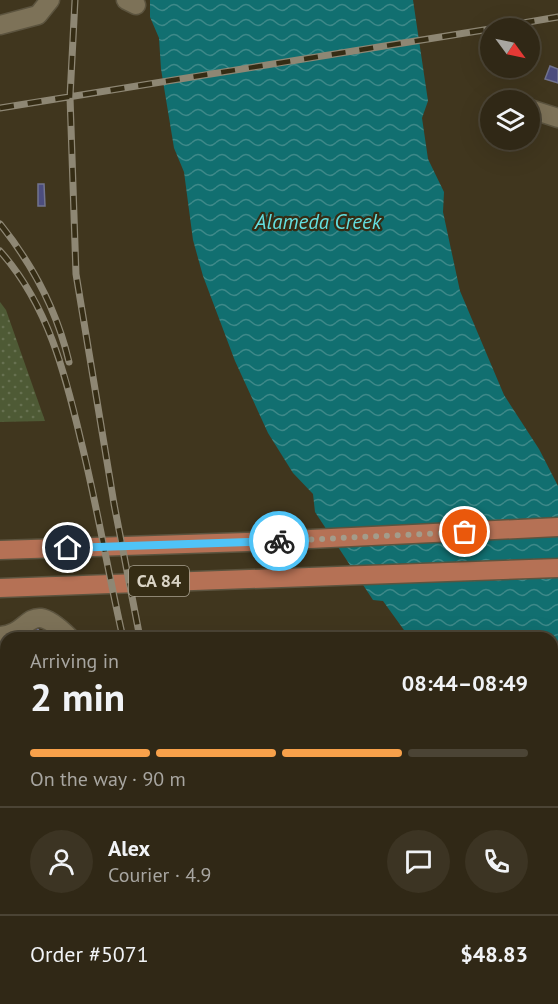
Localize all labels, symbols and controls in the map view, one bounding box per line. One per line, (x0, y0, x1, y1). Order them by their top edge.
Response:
north arrow (480, 18, 540, 78)
map controls (480, 18, 540, 150)
button: layers (480, 90, 540, 150)
water label: Alameda Creek (254, 208, 383, 235)
pin (439, 506, 490, 557)
courier (249, 511, 309, 571)
icon: bag (448, 515, 481, 548)
pin (42, 522, 93, 573)
icon: bike (263, 525, 296, 558)
icon: home (51, 531, 84, 564)
road number: CA 84 (129, 566, 189, 596)
text: Arriving in (30, 648, 119, 674)
text: 08:44–08:49 (402, 669, 528, 697)
text: 2 min (30, 671, 125, 722)
text: On the way · 90 m (30, 766, 186, 792)
button: person (30, 830, 93, 893)
button: chat (387, 830, 450, 893)
button: phone (465, 830, 528, 893)
text: Alex (108, 834, 150, 862)
text: Courier · 4.9 (108, 862, 211, 888)
text: Order #5071 (30, 940, 149, 968)
text: $48.83 (460, 940, 528, 968)

